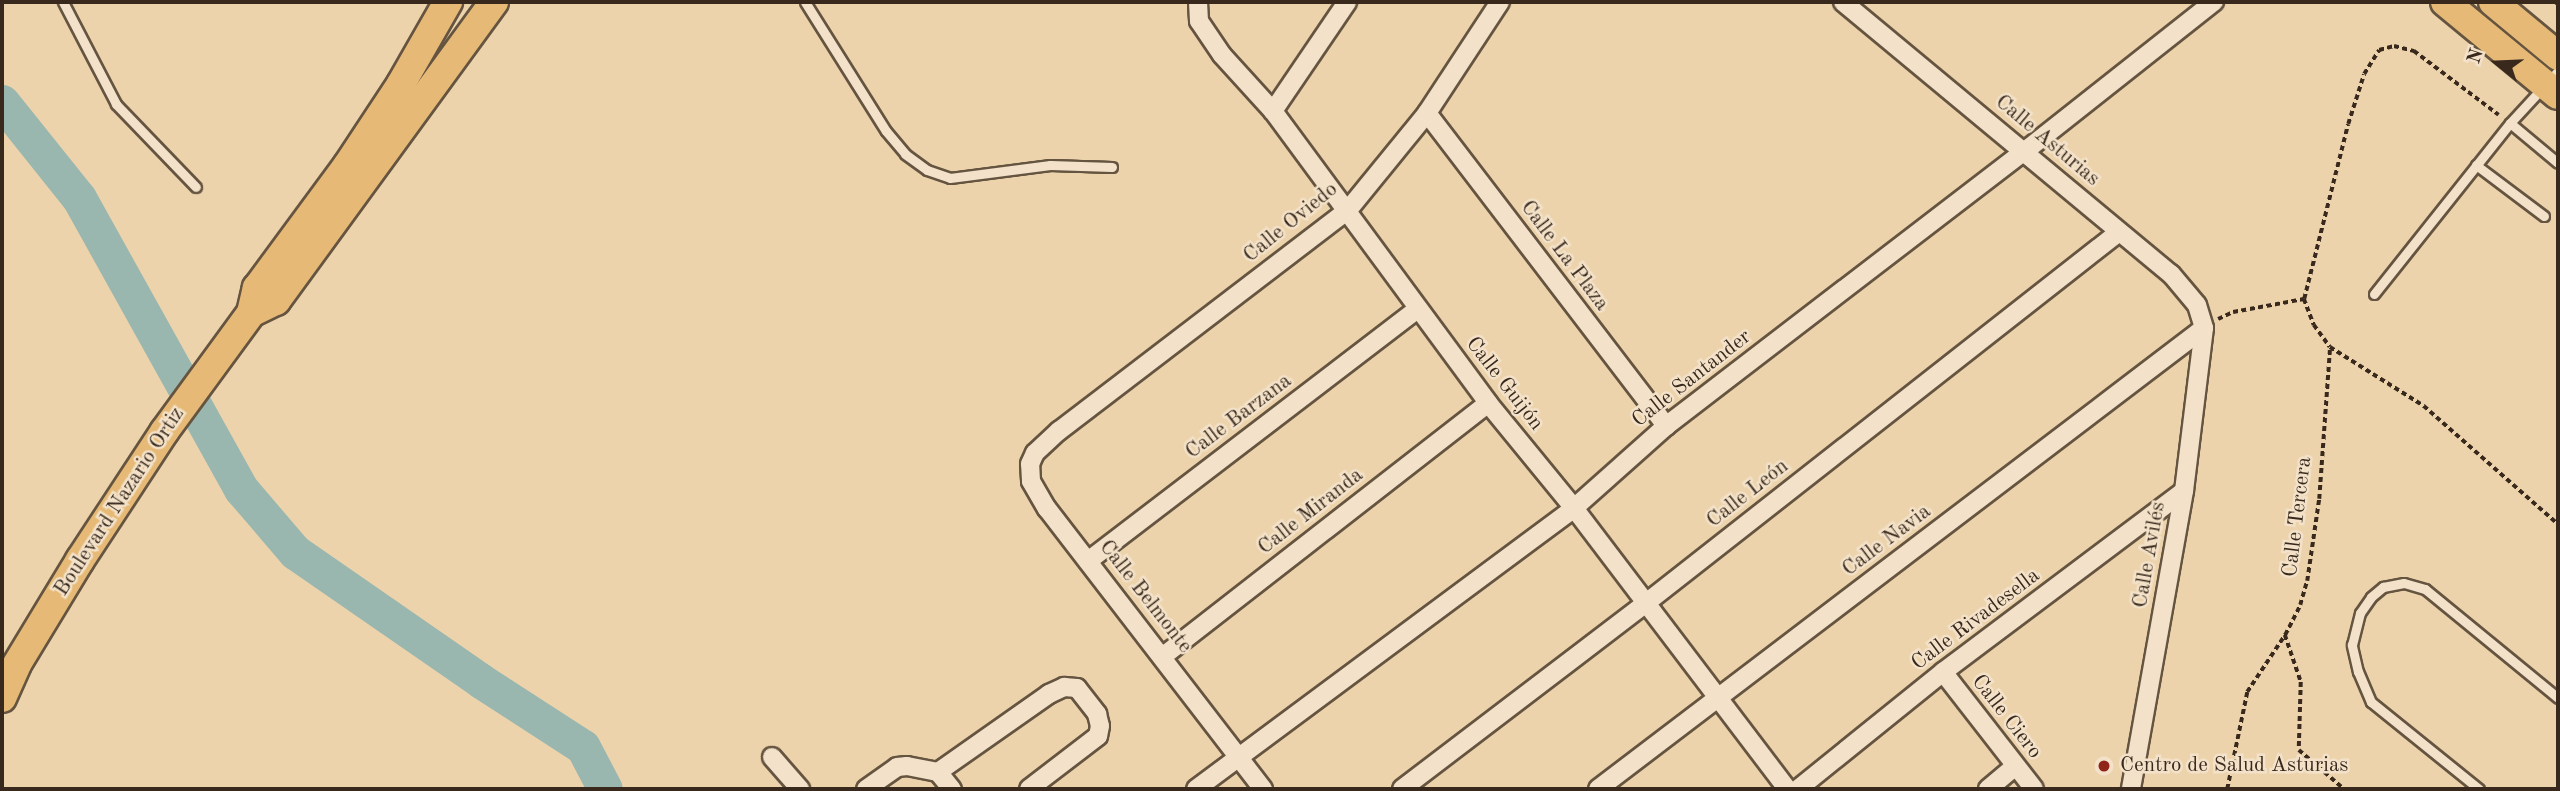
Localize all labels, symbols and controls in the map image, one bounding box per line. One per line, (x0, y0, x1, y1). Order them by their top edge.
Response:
north arrow (2462, 28, 2532, 98)
text: N (2465, 47, 2488, 66)
street label: Calle Asturias (1990, 90, 2104, 192)
street label: Calle Oviedo (1239, 177, 1343, 269)
street label: Calle La Plaza (1514, 196, 1614, 316)
street label: Calle Santander (1627, 325, 1757, 433)
street label: Calle Guijón (1460, 332, 1548, 436)
street label: Calle Barzana (1181, 369, 1297, 465)
street label: Boulevard Nazario Ortiz (50, 403, 190, 601)
street label: Calle León (1702, 454, 1794, 534)
street label: Calle Tercera (2278, 455, 2318, 579)
street label: Calle Miranda (1253, 463, 1369, 561)
street label: Calle Navia (1838, 500, 1936, 582)
street label: Calle Avilés (2128, 500, 2172, 610)
street label: Calle Belmonte (1093, 535, 1197, 659)
street label: Calle Rivadesella (1907, 564, 2045, 676)
street label: Calle Ciero (1965, 670, 2047, 764)
place label: Centro de Salud Asturias (2120, 753, 2348, 779)
marker: Centro de Salud Asturias (2094, 756, 2114, 776)

